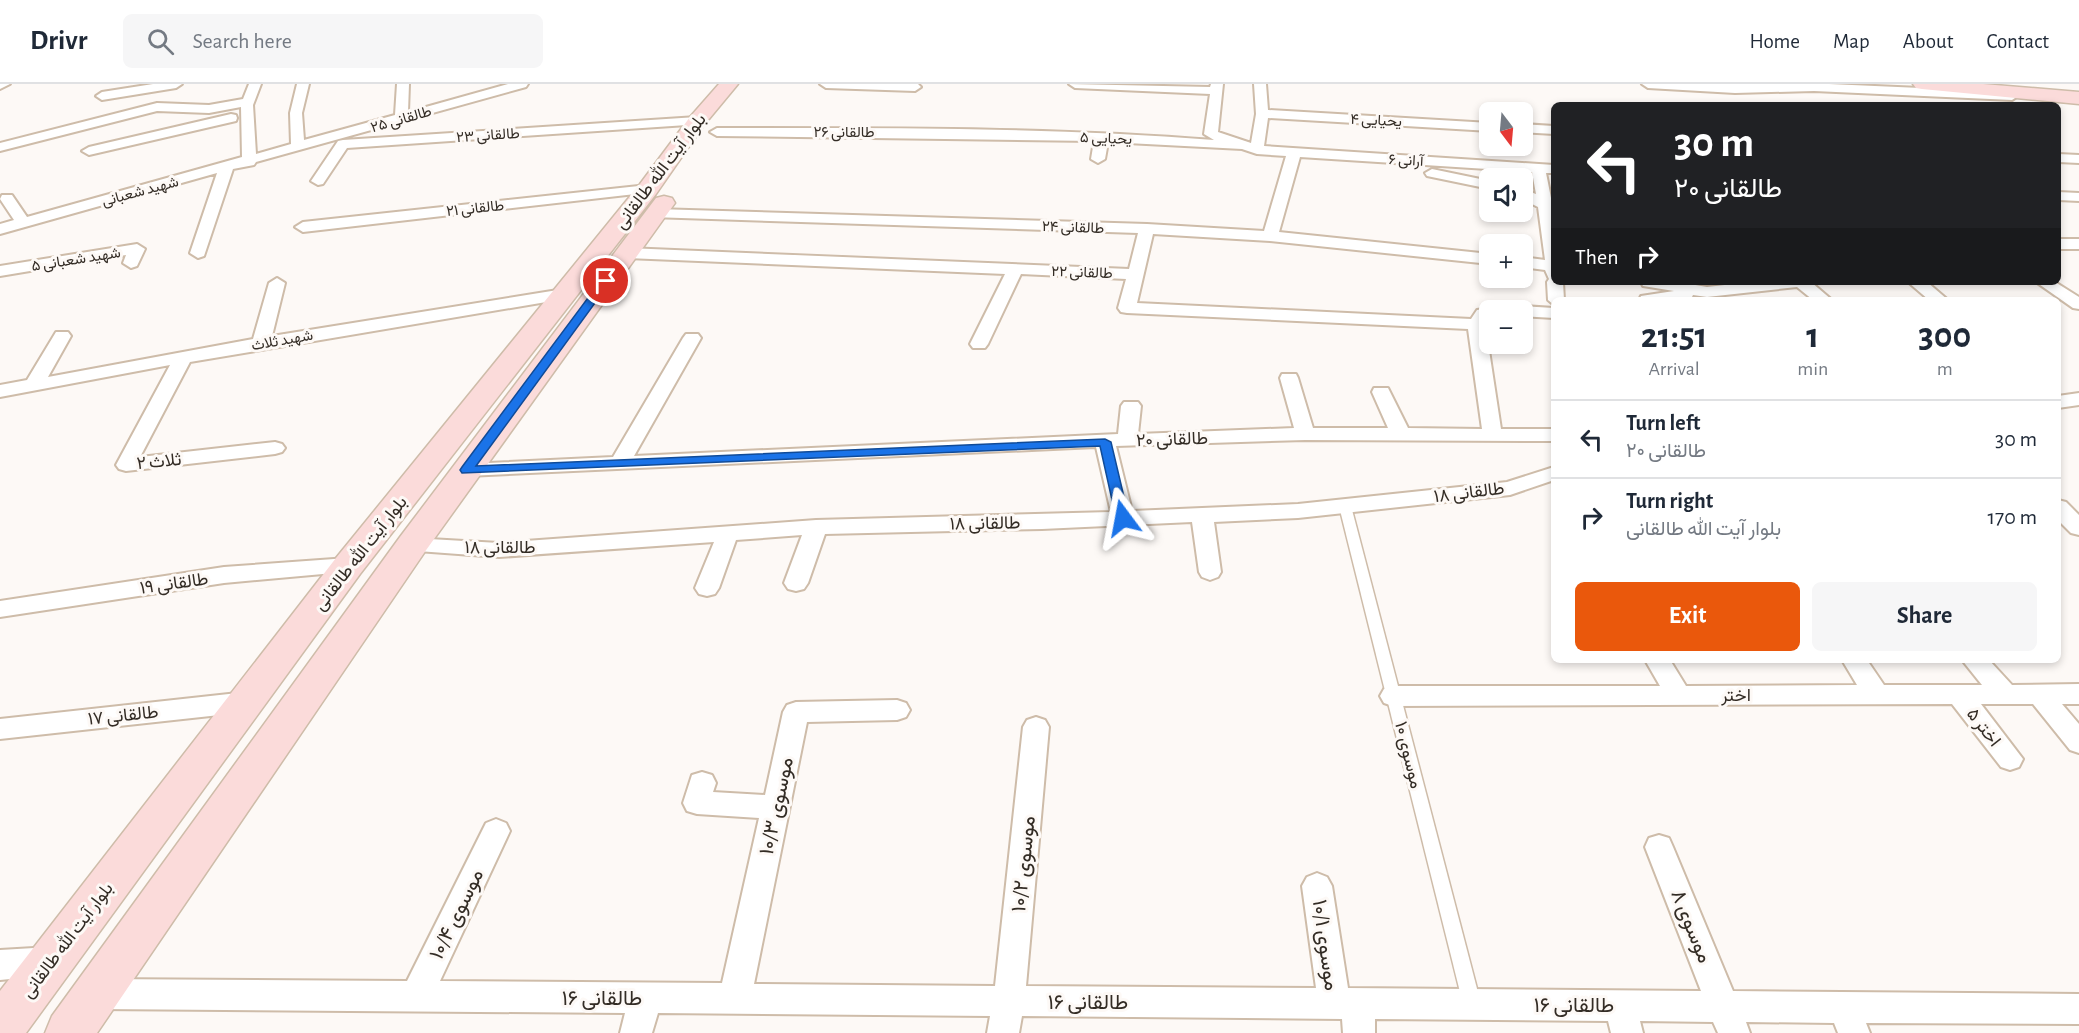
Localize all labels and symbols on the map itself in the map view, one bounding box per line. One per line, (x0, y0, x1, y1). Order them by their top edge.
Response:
north arrow (1479, 102, 1533, 156)
street label: طالقانی ۲۵ (369, 104, 434, 137)
street label: بلوار آیت الله طالقانی (609, 109, 711, 233)
street label: یحیایی ۴ (1350, 112, 1402, 131)
street label: طالقانی ۲۶ (813, 125, 875, 142)
street label: طالقانی ۲۳ (456, 126, 521, 147)
street label: یحیایی ۵ (1080, 130, 1132, 149)
street label: آرانی ۶ (1388, 151, 1425, 171)
street label: شهید شعبانی (100, 174, 181, 211)
street label: طالقانی ۲۱ (445, 198, 505, 221)
street label: طالقانی ۲۴ (1042, 219, 1105, 238)
street label: شهید شعبانی ۵ (30, 245, 122, 276)
pin (580, 255, 631, 306)
street label: طالقانی ۲۲ (1051, 264, 1113, 283)
street label: شهید ثلاث (250, 328, 314, 354)
street label: طالقانی ۲۰ (1136, 430, 1208, 451)
street label: ثلاث ۲ (136, 451, 182, 473)
street label: طالقانی ۱۸ (1433, 480, 1506, 507)
position arrow (1091, 486, 1155, 550)
street label: بلوار آیت الله طالقانی (308, 491, 412, 615)
street label: طالقانی ۱۸ (949, 514, 1021, 535)
street label: طالقانی ۱۸ (465, 539, 535, 558)
street label: طالقانی ۱۹ (139, 570, 210, 599)
street label: اختر (1720, 687, 1751, 706)
street label: طالقانی ۱۷ (87, 703, 159, 730)
street label: اختر ۵ (1962, 705, 2004, 751)
street label: موسوی ۱۰ (1390, 720, 1425, 791)
street label: موسوی ۱۰/۳ (756, 755, 799, 857)
street label: موسوی ۱۰/۲ (1008, 815, 1041, 913)
street label: موسوی ۱۰/۴ (426, 866, 489, 964)
street label: بلوار آیت الله طالقانی (16, 878, 118, 1002)
street label: موسوی ۸ (1666, 887, 1716, 967)
street label: موسوی ۱۰/۱ (1307, 898, 1342, 992)
street label: طالقانی ۱۶ (562, 988, 642, 1010)
street label: طالقانی ۱۶ (1048, 992, 1128, 1014)
street label: طالقانی ۱۶ (1534, 995, 1614, 1017)

